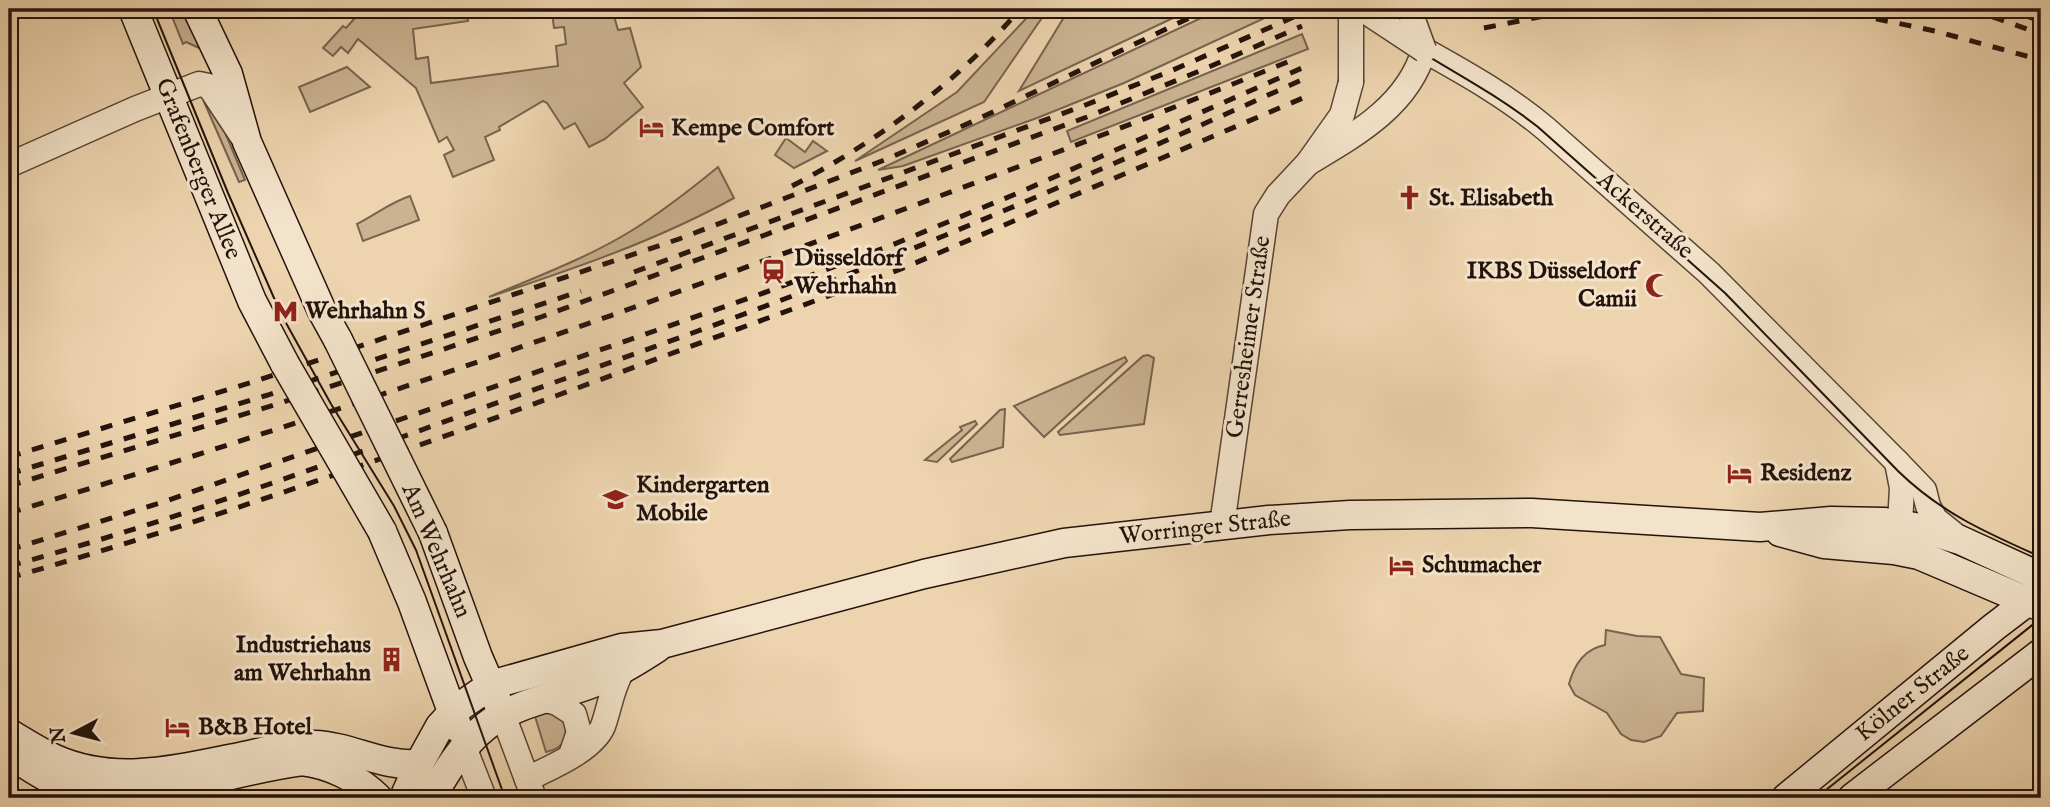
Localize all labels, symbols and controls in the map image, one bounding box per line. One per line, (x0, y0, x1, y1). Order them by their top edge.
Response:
street label: Grafenberger Allee (148, 74, 248, 264)
place label: Kempe Comfort (671, 113, 835, 144)
hotel icon: Kempe Comfort (637, 114, 665, 142)
street label: Ackerstraße (1589, 165, 1700, 266)
place label: St. Elisabeth (1429, 183, 1553, 214)
church icon: St. Elisabeth (1395, 184, 1423, 212)
street label: Gerresheimer Straße (1219, 234, 1279, 440)
place label: Düsseldorf Wehrhahn (793, 243, 908, 302)
place label: IKBS Düsseldorf Camii (1467, 256, 1641, 315)
station icon: Düsseldorf Wehrhahn (760, 258, 788, 286)
mosque icon: IKBS Düsseldorf Camii (1643, 271, 1671, 299)
place label: Wehrhahn S (304, 296, 425, 327)
metro station icon: Wehrhahn S (271, 297, 299, 325)
place label: Residenz (1760, 458, 1852, 489)
hotel icon: Residenz (1726, 459, 1754, 487)
place label: Kindergarten Mobile (636, 470, 770, 529)
street label: Am Wehrhahn (393, 478, 478, 623)
school or university icon: Kindergarten Mobile (602, 485, 630, 513)
street label: Worringer Straße (1118, 504, 1292, 552)
place label: Schumacher (1422, 550, 1542, 581)
hotel icon: Schumacher (1388, 551, 1416, 579)
place label: Industriehaus am Wehrhahn (234, 630, 372, 689)
street label: Kölner Straße (1850, 639, 1976, 749)
building icon: Industriehaus am Wehrhahn (377, 645, 405, 673)
north arrow (38, 698, 108, 768)
place label: B&B Hotel (198, 712, 312, 743)
hotel icon: B&B Hotel (164, 713, 192, 741)
text: N (46, 725, 72, 745)

